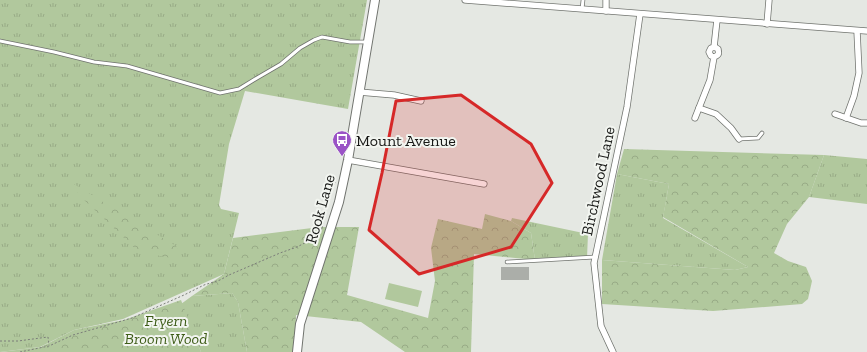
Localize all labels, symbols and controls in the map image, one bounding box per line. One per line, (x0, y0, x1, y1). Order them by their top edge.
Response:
street label: Birchwood Lane (577, 125, 619, 237)
bus stop icon: Mount Avenue (331, 129, 353, 157)
place label: Mount Avenue (356, 131, 456, 150)
street label: Rook Lane (301, 172, 339, 246)
park label: Fryern Broom Wood (125, 311, 207, 348)

